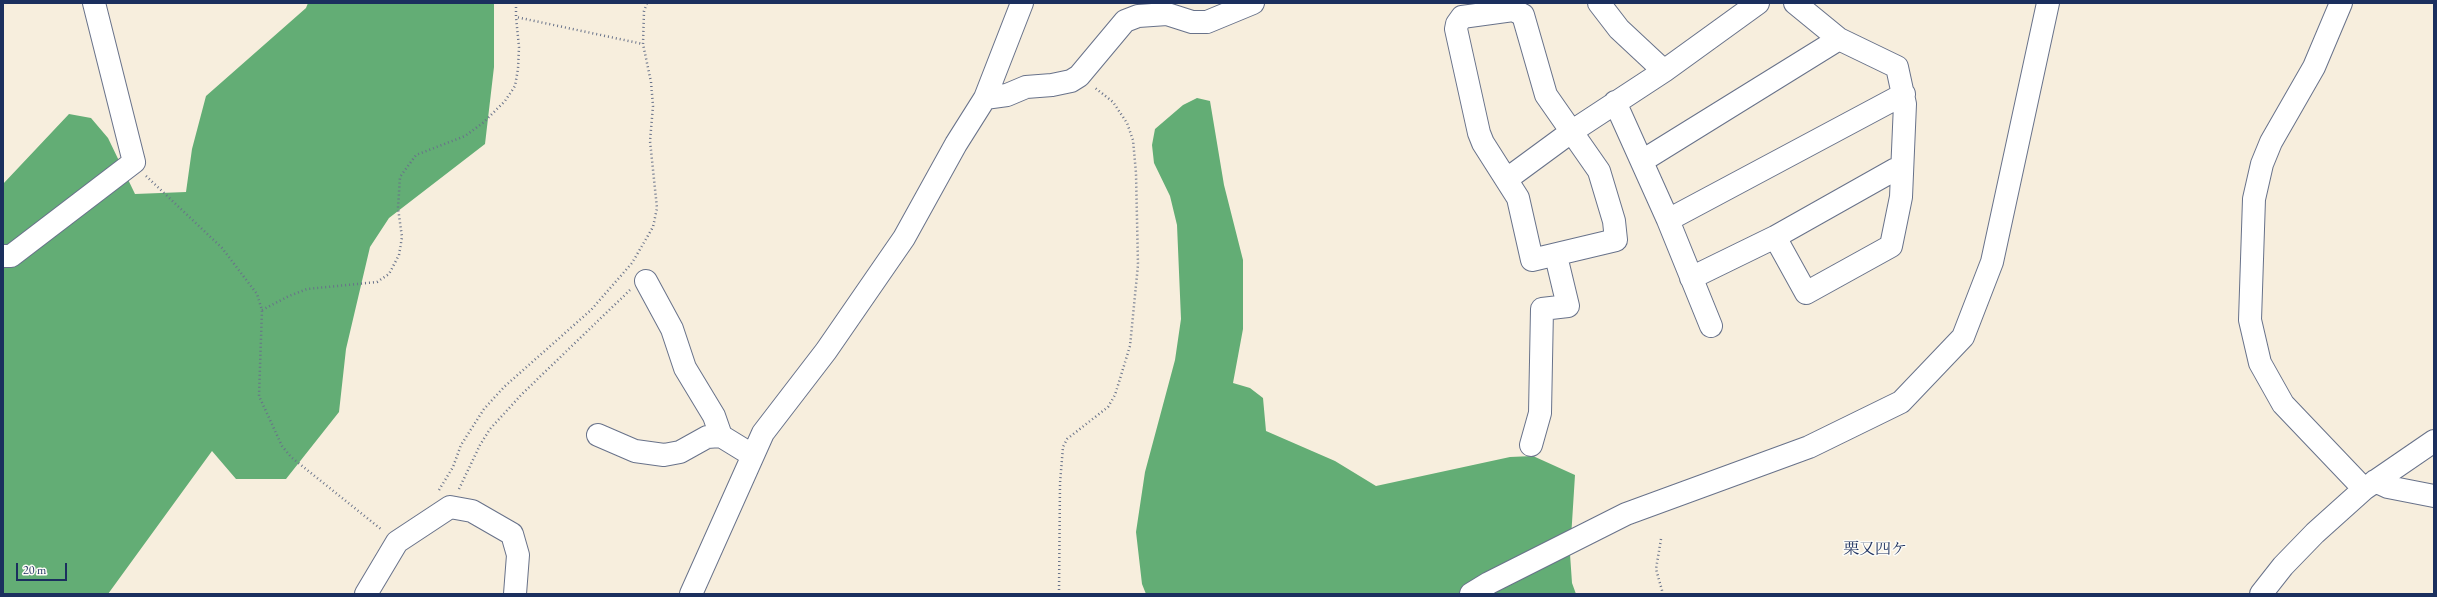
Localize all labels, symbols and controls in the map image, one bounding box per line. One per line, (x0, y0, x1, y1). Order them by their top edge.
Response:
district label: 栗又四ケ (1843, 540, 1907, 560)
scale bar (18, 555, 69, 581)
text: 20 m (23, 562, 46, 578)

